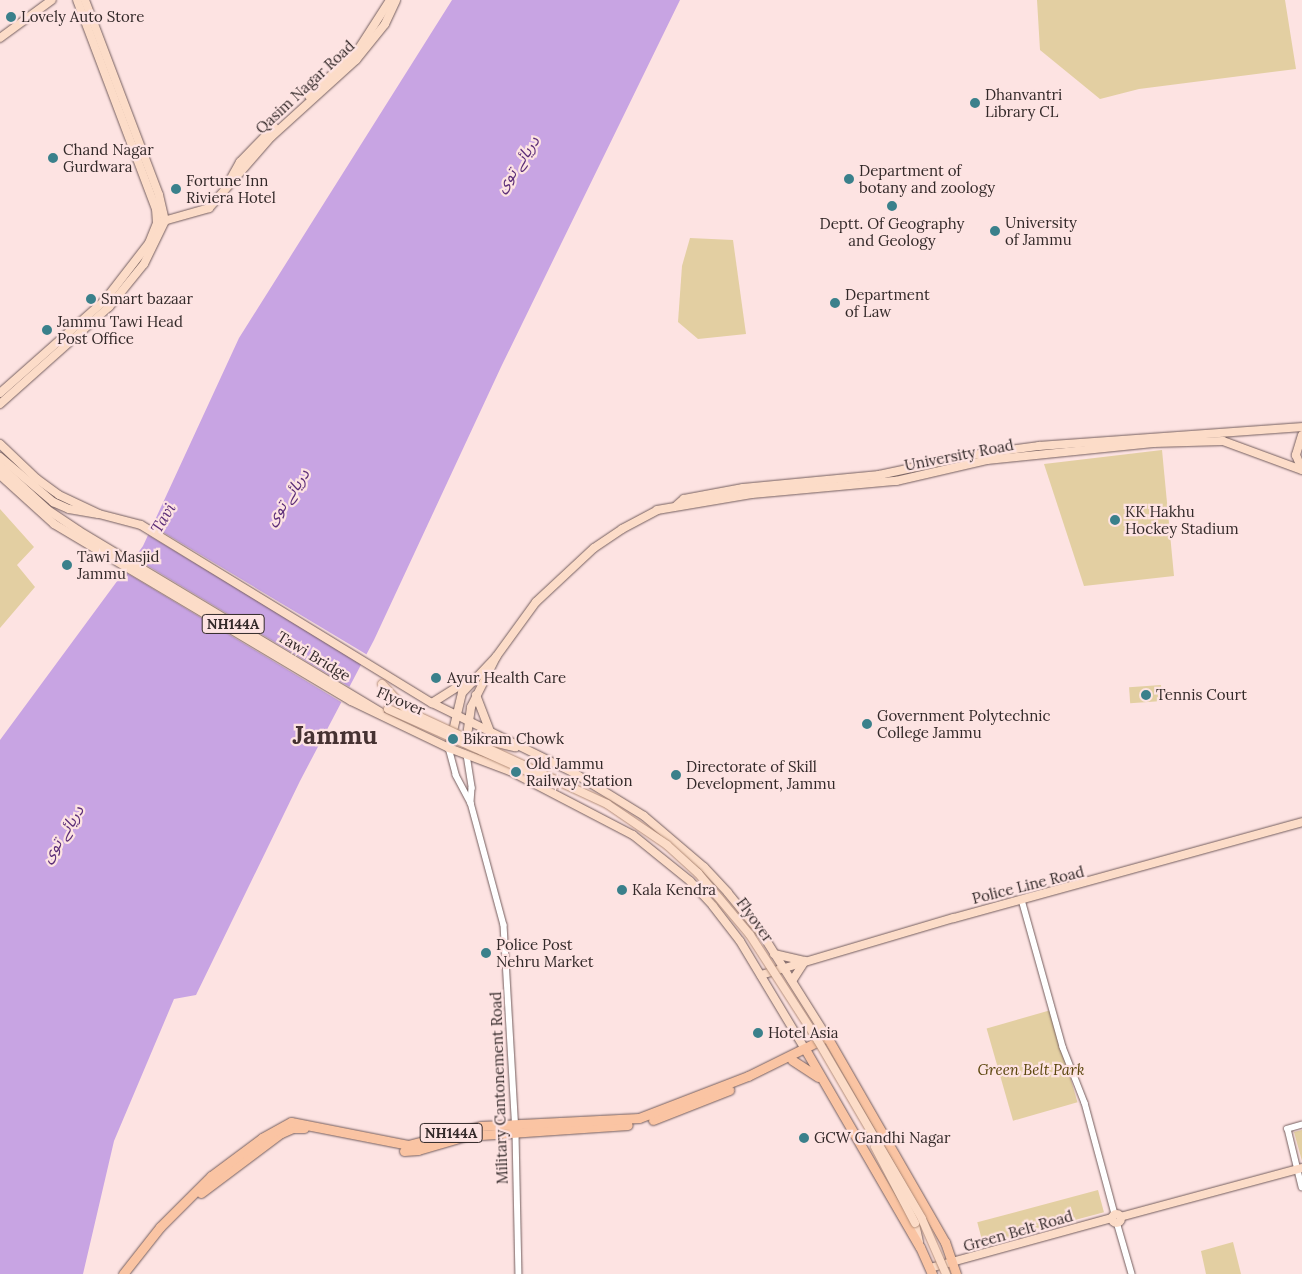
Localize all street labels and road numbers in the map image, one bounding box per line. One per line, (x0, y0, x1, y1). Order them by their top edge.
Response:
street label: Qasim Nagar Road (252, 37, 358, 137)
street label: University Road (903, 436, 1015, 474)
road number: NH144A (200, 612, 266, 636)
street label: Tawi Bridge (274, 627, 354, 685)
street label: Flyover (374, 683, 428, 719)
street label: Police Line Road (970, 862, 1086, 908)
street label: Flyover (733, 894, 777, 946)
street label: Military Cantonement Road (487, 991, 511, 1185)
road number: NH144A (418, 1122, 484, 1144)
street label: Green Belt Road (961, 1207, 1075, 1255)

